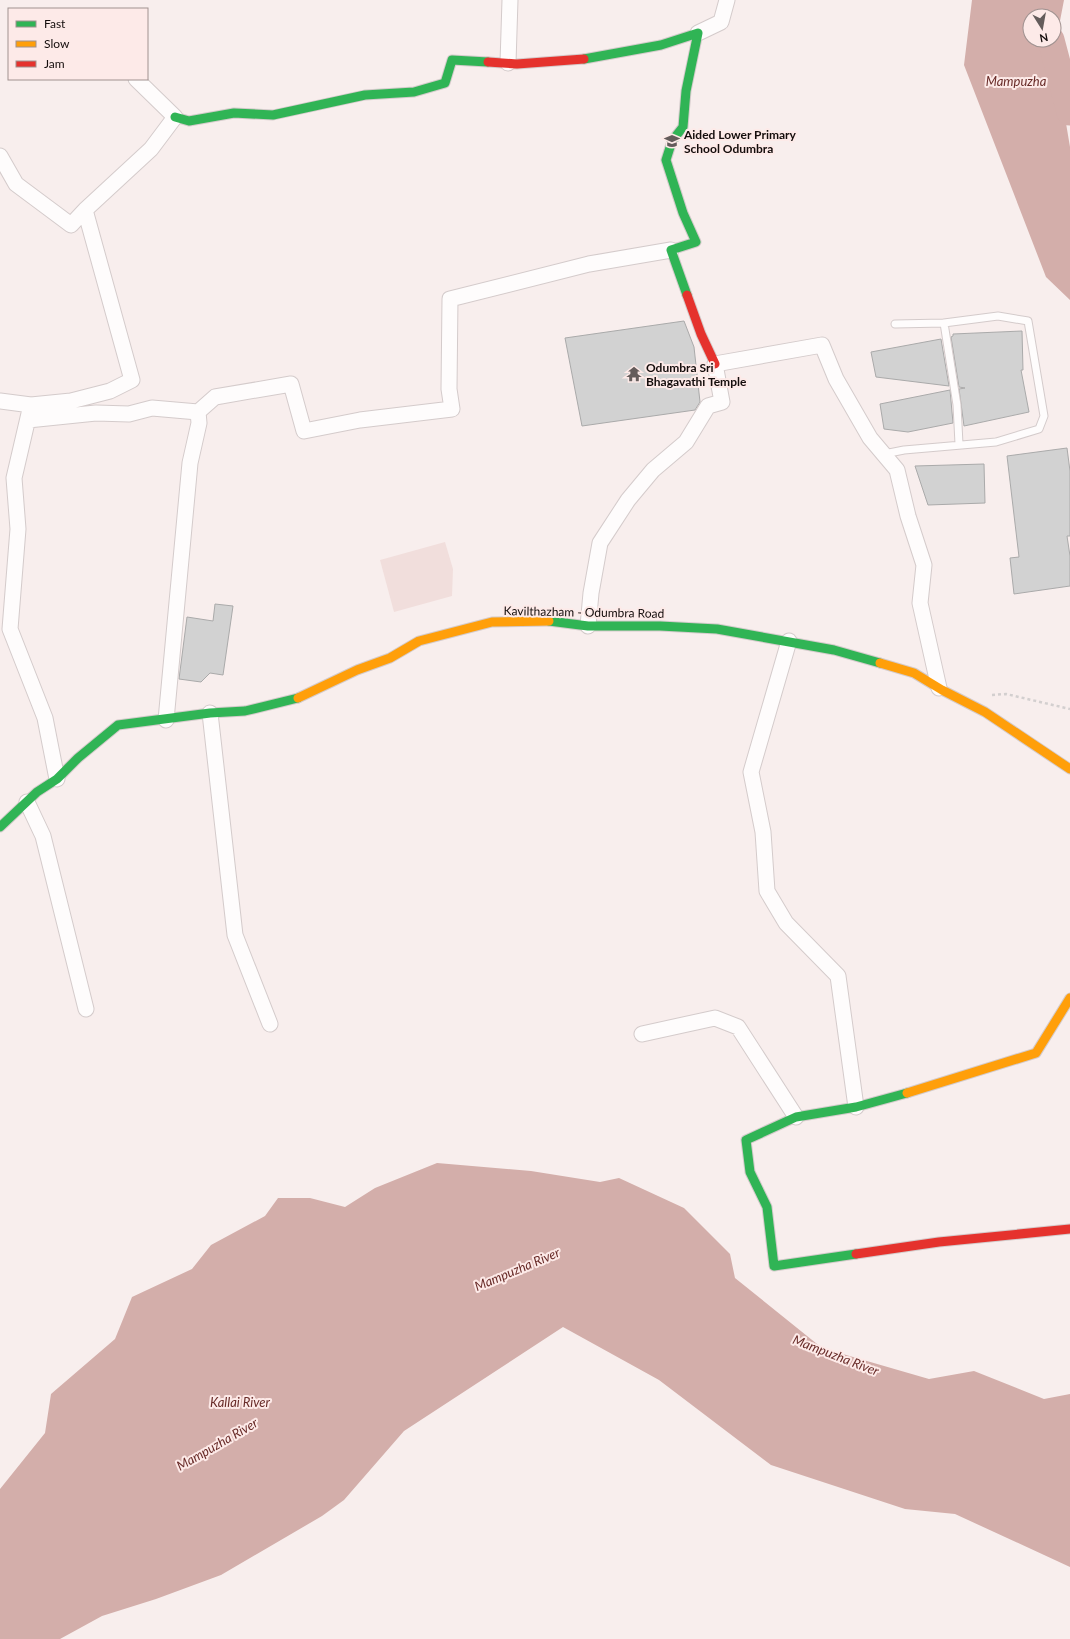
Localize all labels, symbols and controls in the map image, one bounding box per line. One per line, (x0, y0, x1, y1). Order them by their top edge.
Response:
legend (8, 8, 148, 80)
north arrow (1022, 8, 1062, 48)
text: Fast (44, 16, 66, 31)
text: N (1039, 31, 1049, 45)
text: Slow (44, 36, 70, 51)
text: Jam (44, 56, 65, 71)
water label: Mampuzha (986, 73, 1047, 89)
place label: Aided Lower Primary School Odumbra (683, 127, 797, 156)
school or university icon: Aided Lower Primary School Odumbra (663, 132, 681, 150)
place label: Odumbra Sri Bhagavathi Temple (646, 360, 747, 389)
temple icon: Odumbra Sri Bhagavathi Temple (625, 365, 643, 383)
street label: Kavilthazham - Odumbra Road (504, 603, 664, 621)
water label: Mampuzha River (472, 1244, 562, 1294)
water label: Mampuzha River (791, 1331, 882, 1379)
water label: Kallai River (210, 1394, 271, 1410)
water label: Mampuzha River (174, 1414, 261, 1474)

